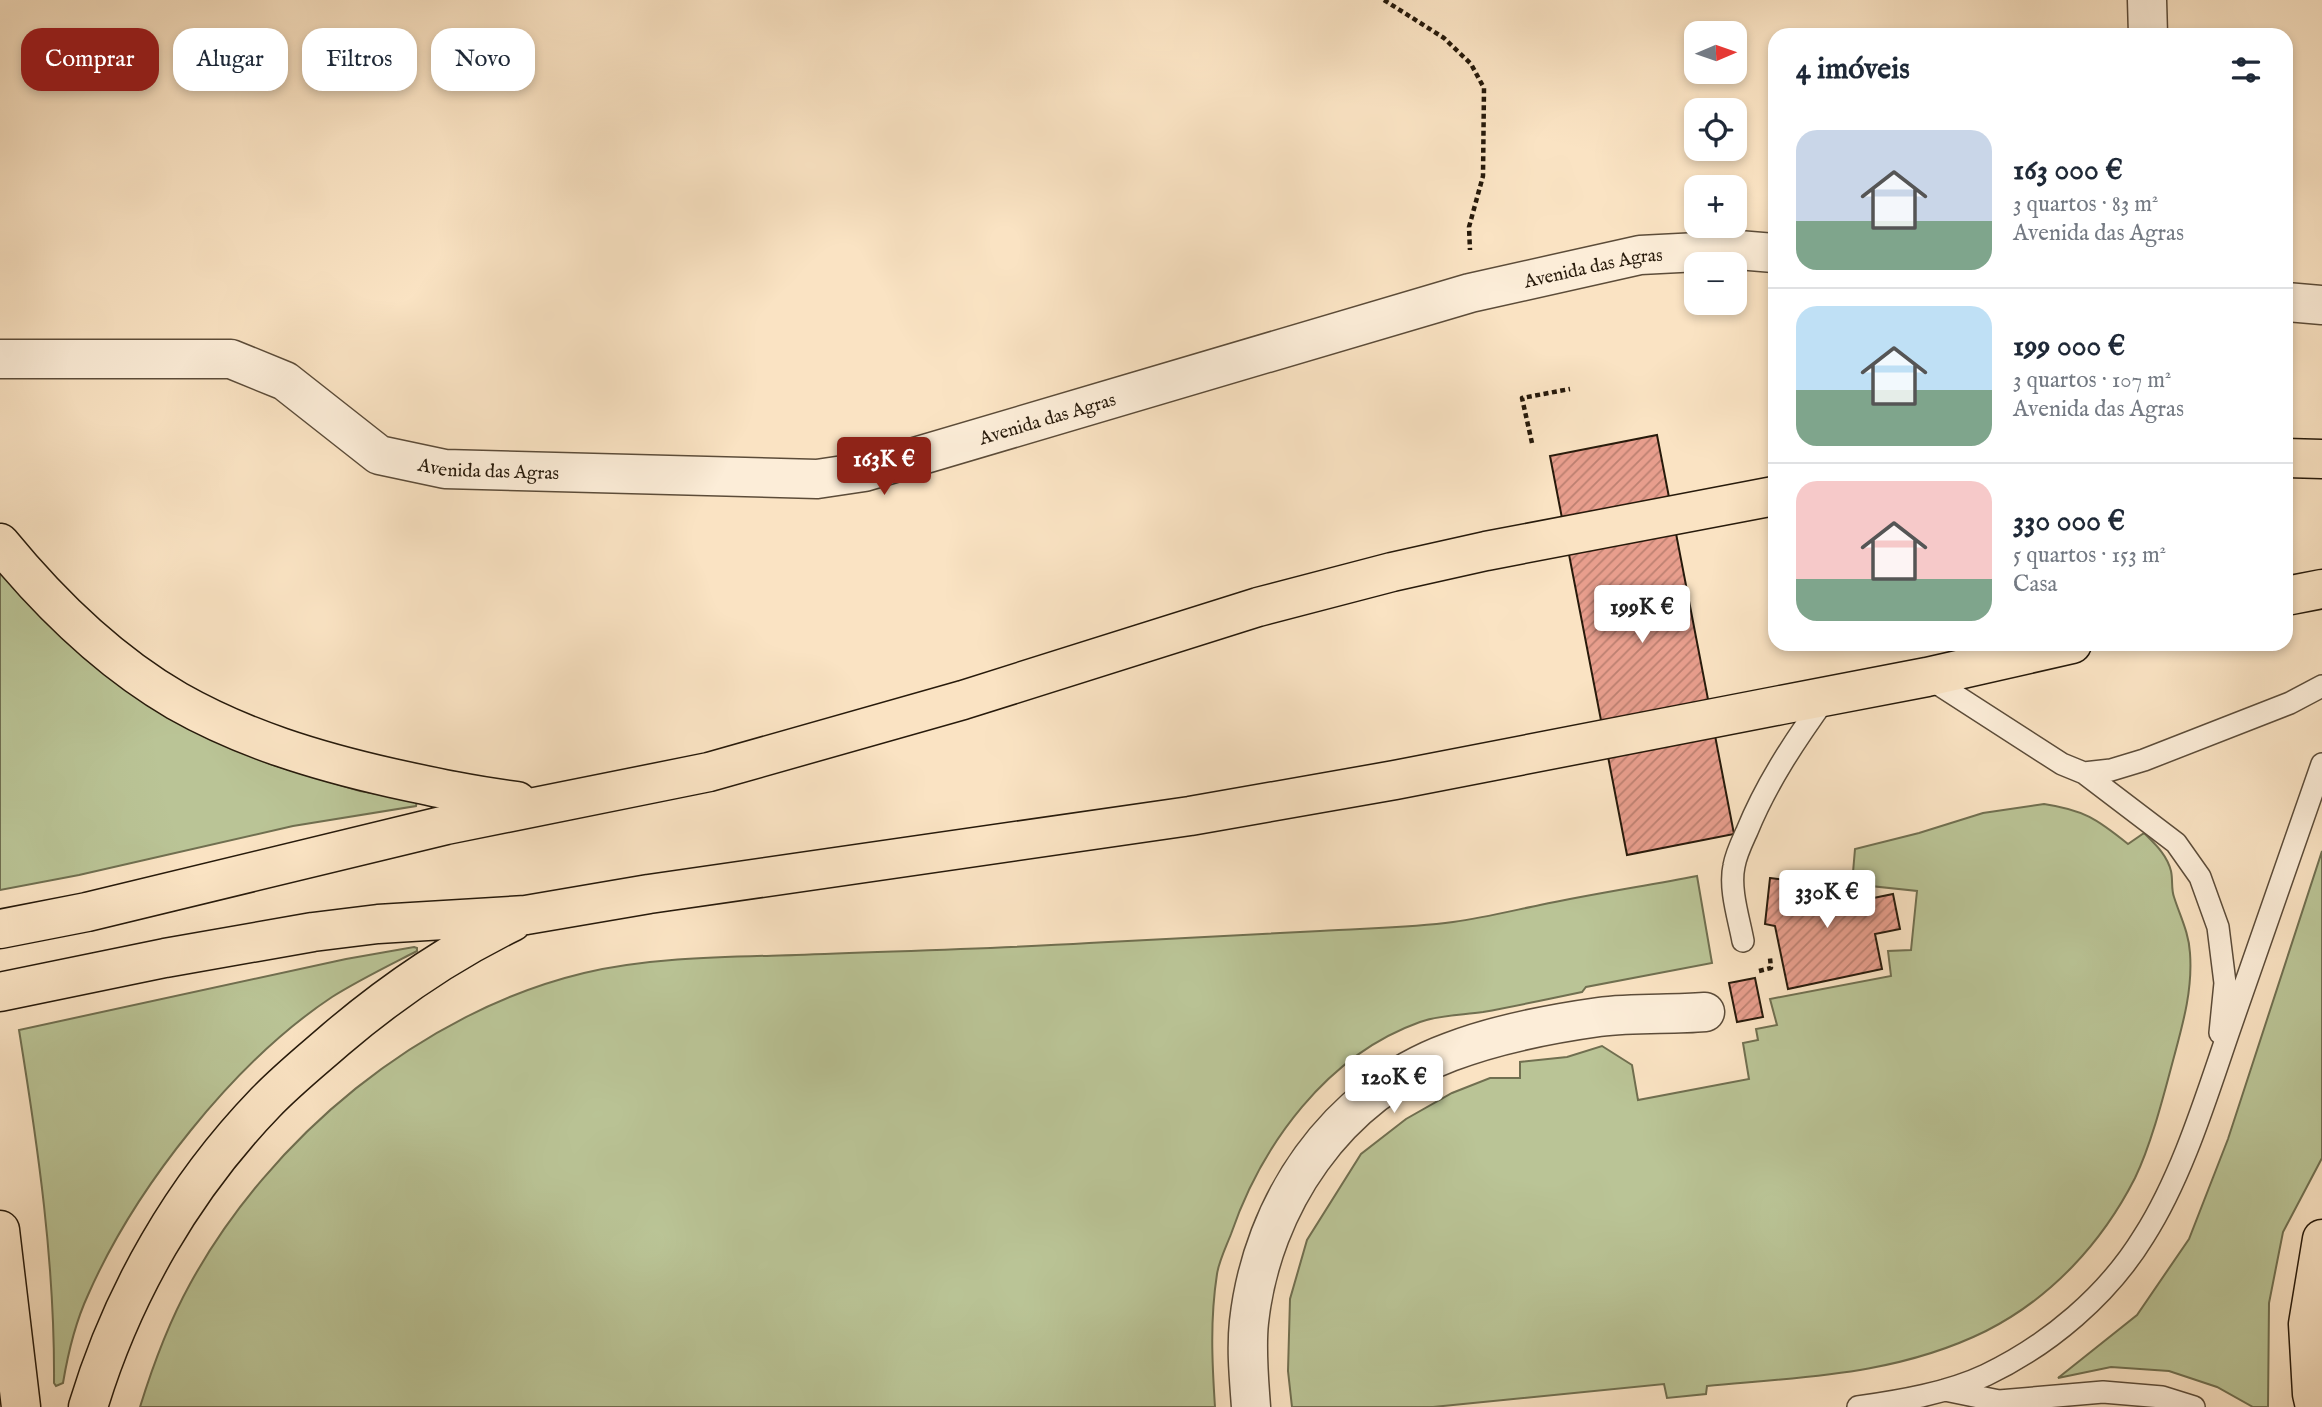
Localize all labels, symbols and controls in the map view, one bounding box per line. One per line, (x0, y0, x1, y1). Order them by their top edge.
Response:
north arrow (1684, 21, 1746, 84)
map controls (1684, 21, 1747, 315)
chip: Comprar (21, 28, 159, 91)
chip: Alugar (173, 28, 288, 91)
chip: Filtros (302, 28, 417, 91)
chip: Novo (431, 28, 535, 91)
text: 4 imóveis (1796, 51, 1910, 89)
icon: filters (2227, 51, 2265, 89)
button: locate (1684, 98, 1747, 161)
text: 163 000 € (2013, 152, 2123, 190)
icon: home (1852, 158, 1936, 242)
button: + (1684, 175, 1747, 238)
text: 3 quartos · 83 m² (2013, 190, 2159, 219)
text: Avenida das Agras (2013, 219, 2184, 248)
street label: Avenida das Agras (1521, 244, 1663, 295)
button: − (1684, 252, 1747, 315)
text: 199 000 € (2013, 328, 2125, 366)
icon: home (1852, 334, 1936, 418)
text: 3 quartos · 107 m² (2013, 366, 2171, 395)
street label: Avenida das Agras (976, 388, 1119, 452)
text: Avenida das Agras (2013, 395, 2184, 424)
pin: 163K € (827, 438, 941, 497)
text: 163K € (853, 445, 915, 474)
street label: Avenida das Agras (415, 453, 560, 486)
text: 330 000 € (2013, 503, 2125, 541)
icon: home (1852, 509, 1936, 593)
text: 5 quartos · 153 m² (2013, 541, 2166, 570)
text: Casa (2013, 570, 2057, 599)
pin: 199K € (1585, 586, 1699, 645)
text: 199K € (1610, 593, 1674, 622)
pin: 330K € (1770, 870, 1884, 930)
text: 330K € (1795, 878, 1859, 907)
pin: 120K € (1337, 1056, 1451, 1115)
text: 120K € (1361, 1063, 1427, 1092)

